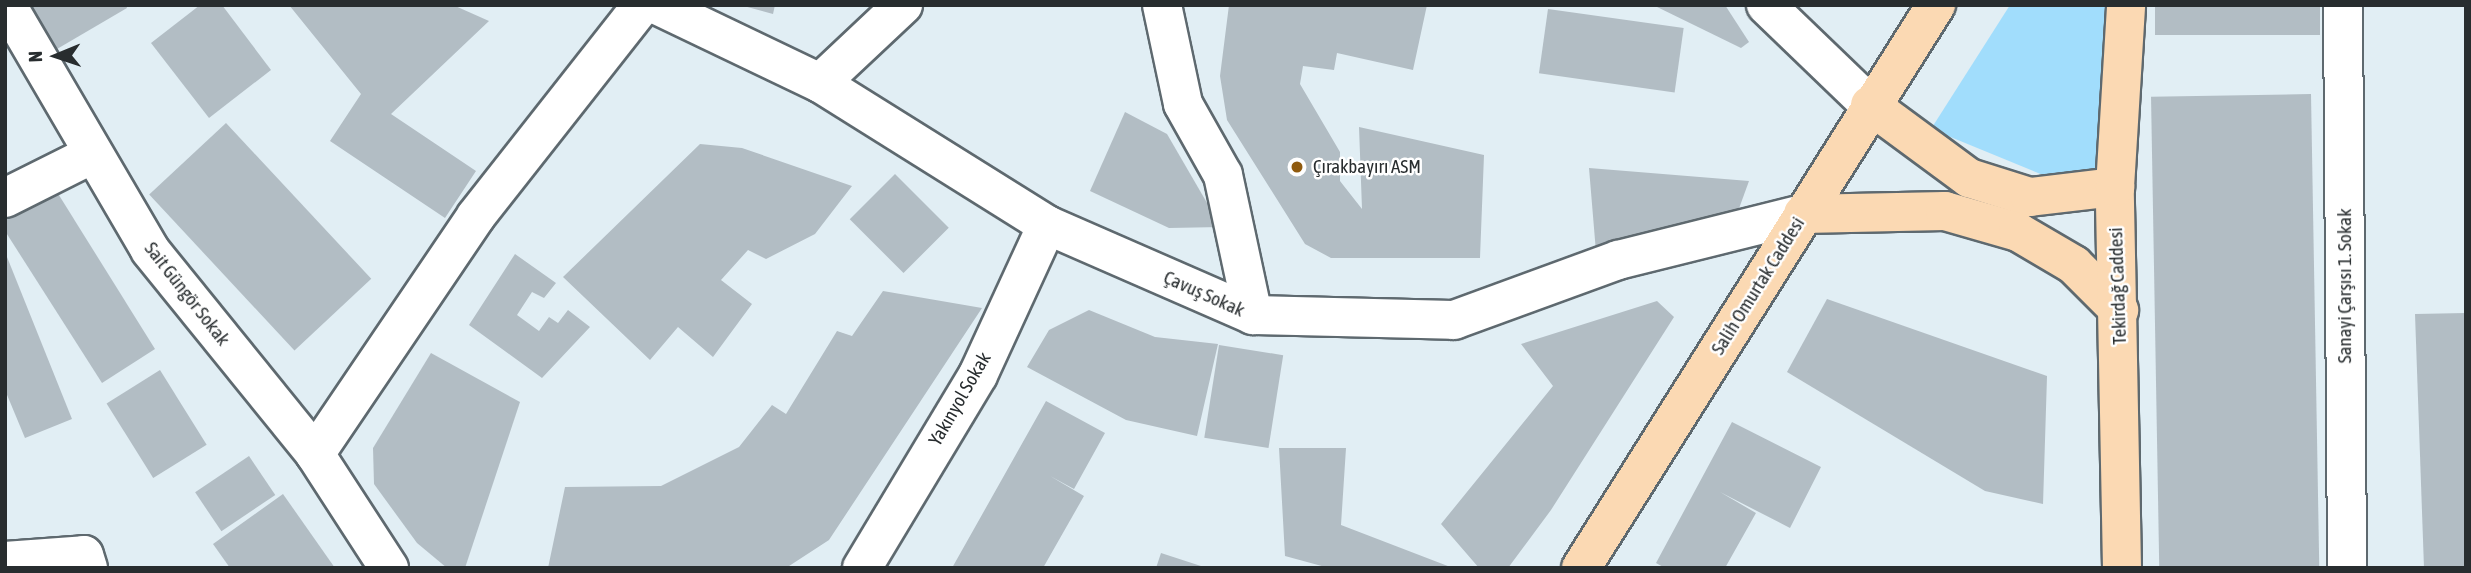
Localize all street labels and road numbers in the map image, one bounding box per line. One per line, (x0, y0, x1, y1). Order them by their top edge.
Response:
street label: Sanayi Çarşısı 1. Sokak (2334, 209, 2356, 363)
street label: Salih Omurtak Caddesi (1707, 213, 1809, 359)
street label: Tekirdağ Caddesi (2105, 227, 2131, 345)
street label: Sait Güngör Sokak (140, 238, 234, 350)
street label: Çavuş Sokak (1160, 266, 1248, 322)
street label: Yakınyol Sokak (924, 348, 996, 450)

